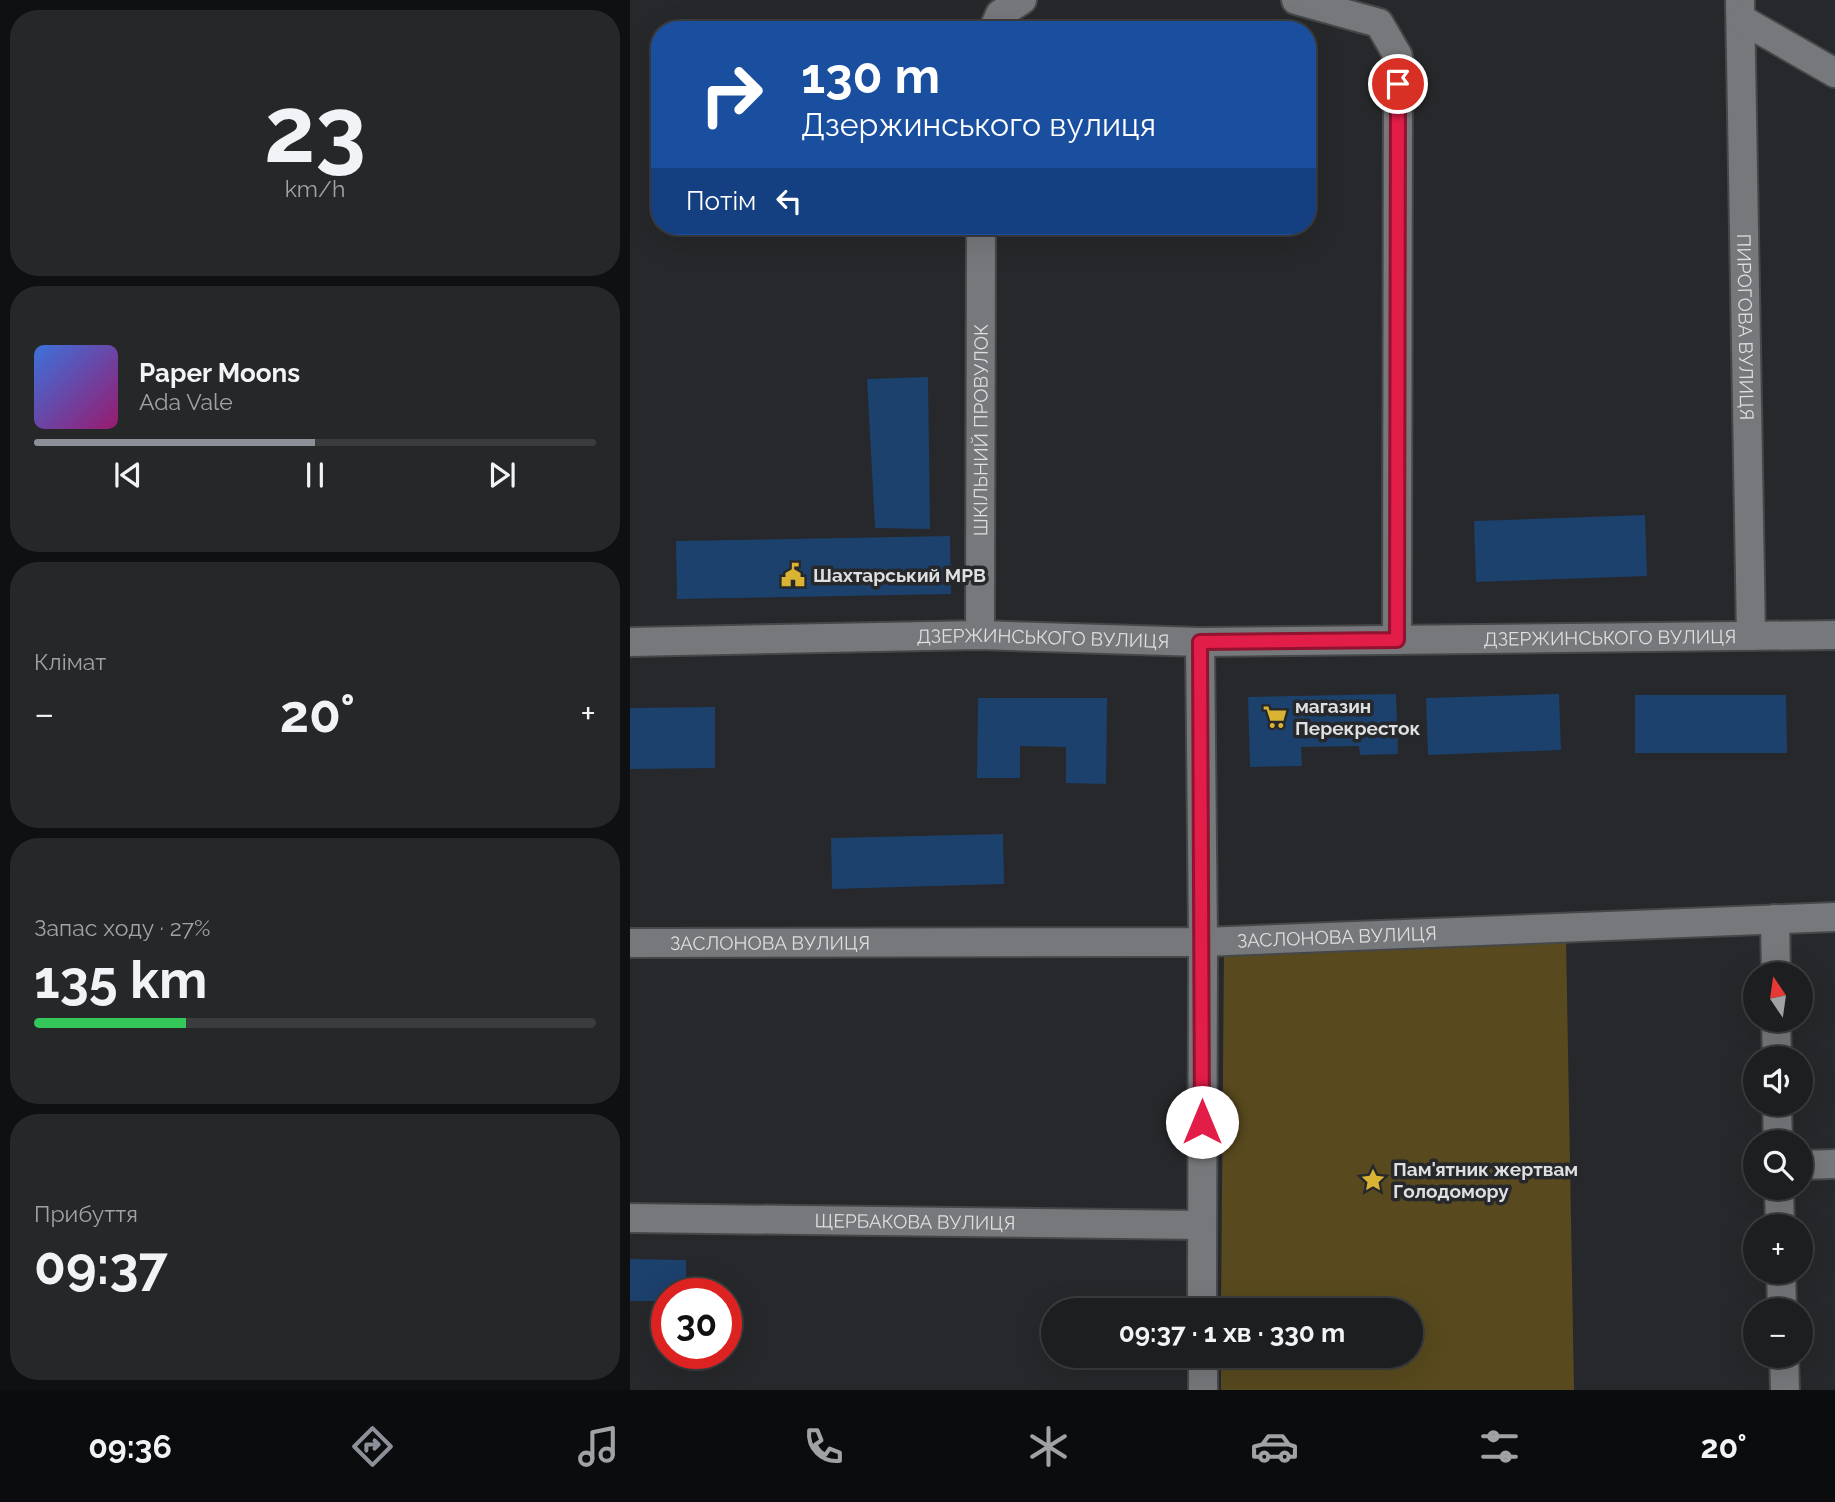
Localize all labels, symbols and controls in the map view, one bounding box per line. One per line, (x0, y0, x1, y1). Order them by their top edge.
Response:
text: 130 m (801, 47, 940, 104)
icon: right (686, 49, 777, 140)
pin (1368, 54, 1428, 114)
icon: arrive (1379, 65, 1417, 103)
text: 23 (264, 76, 366, 183)
text: Дзержинського вулиця (801, 106, 1156, 143)
text: km/h (285, 175, 345, 202)
icon: left (770, 182, 808, 220)
text: Потім (686, 186, 756, 216)
street label: ПИРОГОВА ВУЛИЦЯ (1733, 234, 1758, 420)
street label: ШКІЛЬНИЙ ПРОВУЛОК (969, 324, 992, 536)
text: Paper Moons (139, 358, 300, 388)
text: Ada Vale (139, 388, 233, 415)
icon: previous (109, 456, 147, 494)
icon: pause (296, 456, 334, 494)
icon: next (483, 456, 521, 494)
public building icon: Шахтарський МРВ (779, 561, 807, 589)
place label: Шахтарський МРВ (813, 564, 986, 586)
street label: ДЗЕРЖИНСЬКОГО ВУЛИЦЯ (916, 624, 1170, 652)
street label: ДЗЕРЖИНСЬКОГО ВУЛИЦЯ (1483, 625, 1736, 650)
text: Клімат (34, 648, 106, 675)
text: 20° (280, 683, 355, 744)
text: − (34, 691, 54, 736)
text: + (580, 691, 596, 736)
place label: магазин Перекресток (1295, 695, 1421, 739)
supermarket icon: магазин Перекресток (1261, 703, 1289, 731)
text: Запас ходу · 27% (34, 914, 210, 941)
street label: ЗАСЛОНОВА ВУЛИЦЯ (1236, 922, 1437, 952)
street label: ЗАСЛОНОВА ВУЛИЦЯ (670, 932, 870, 954)
text: 135 km (34, 949, 207, 1010)
north arrow (1743, 962, 1813, 1032)
map controls (1743, 962, 1813, 1368)
button: sound (1743, 1046, 1813, 1116)
position arrow (1165, 1085, 1239, 1159)
button: search (1743, 1130, 1813, 1200)
place label: Пам'ятник жертвам Голодомору (1393, 1158, 1578, 1202)
place icon: Пам'ятник жертвам Голодомору (1359, 1166, 1387, 1194)
text: Прибуття (34, 1200, 138, 1227)
street label: ЩЕРБАКОВА ВУЛИЦЯ (814, 1209, 1016, 1234)
button: + (1743, 1214, 1813, 1284)
text: 09:37 (34, 1235, 168, 1296)
speed limit sign: 30 (651, 1278, 742, 1369)
button: − (1743, 1298, 1813, 1368)
text: 09:37 · 1 хв · 330 m (1119, 1318, 1345, 1348)
icon: directions (348, 1422, 397, 1471)
icon: music (574, 1422, 623, 1471)
icon: phone (799, 1422, 848, 1471)
icon: climate (1024, 1422, 1073, 1471)
icon: car (1250, 1422, 1299, 1471)
icon: filters (1475, 1422, 1524, 1471)
text: 09:36 (88, 1428, 172, 1465)
text: 20° (1700, 1428, 1747, 1465)

